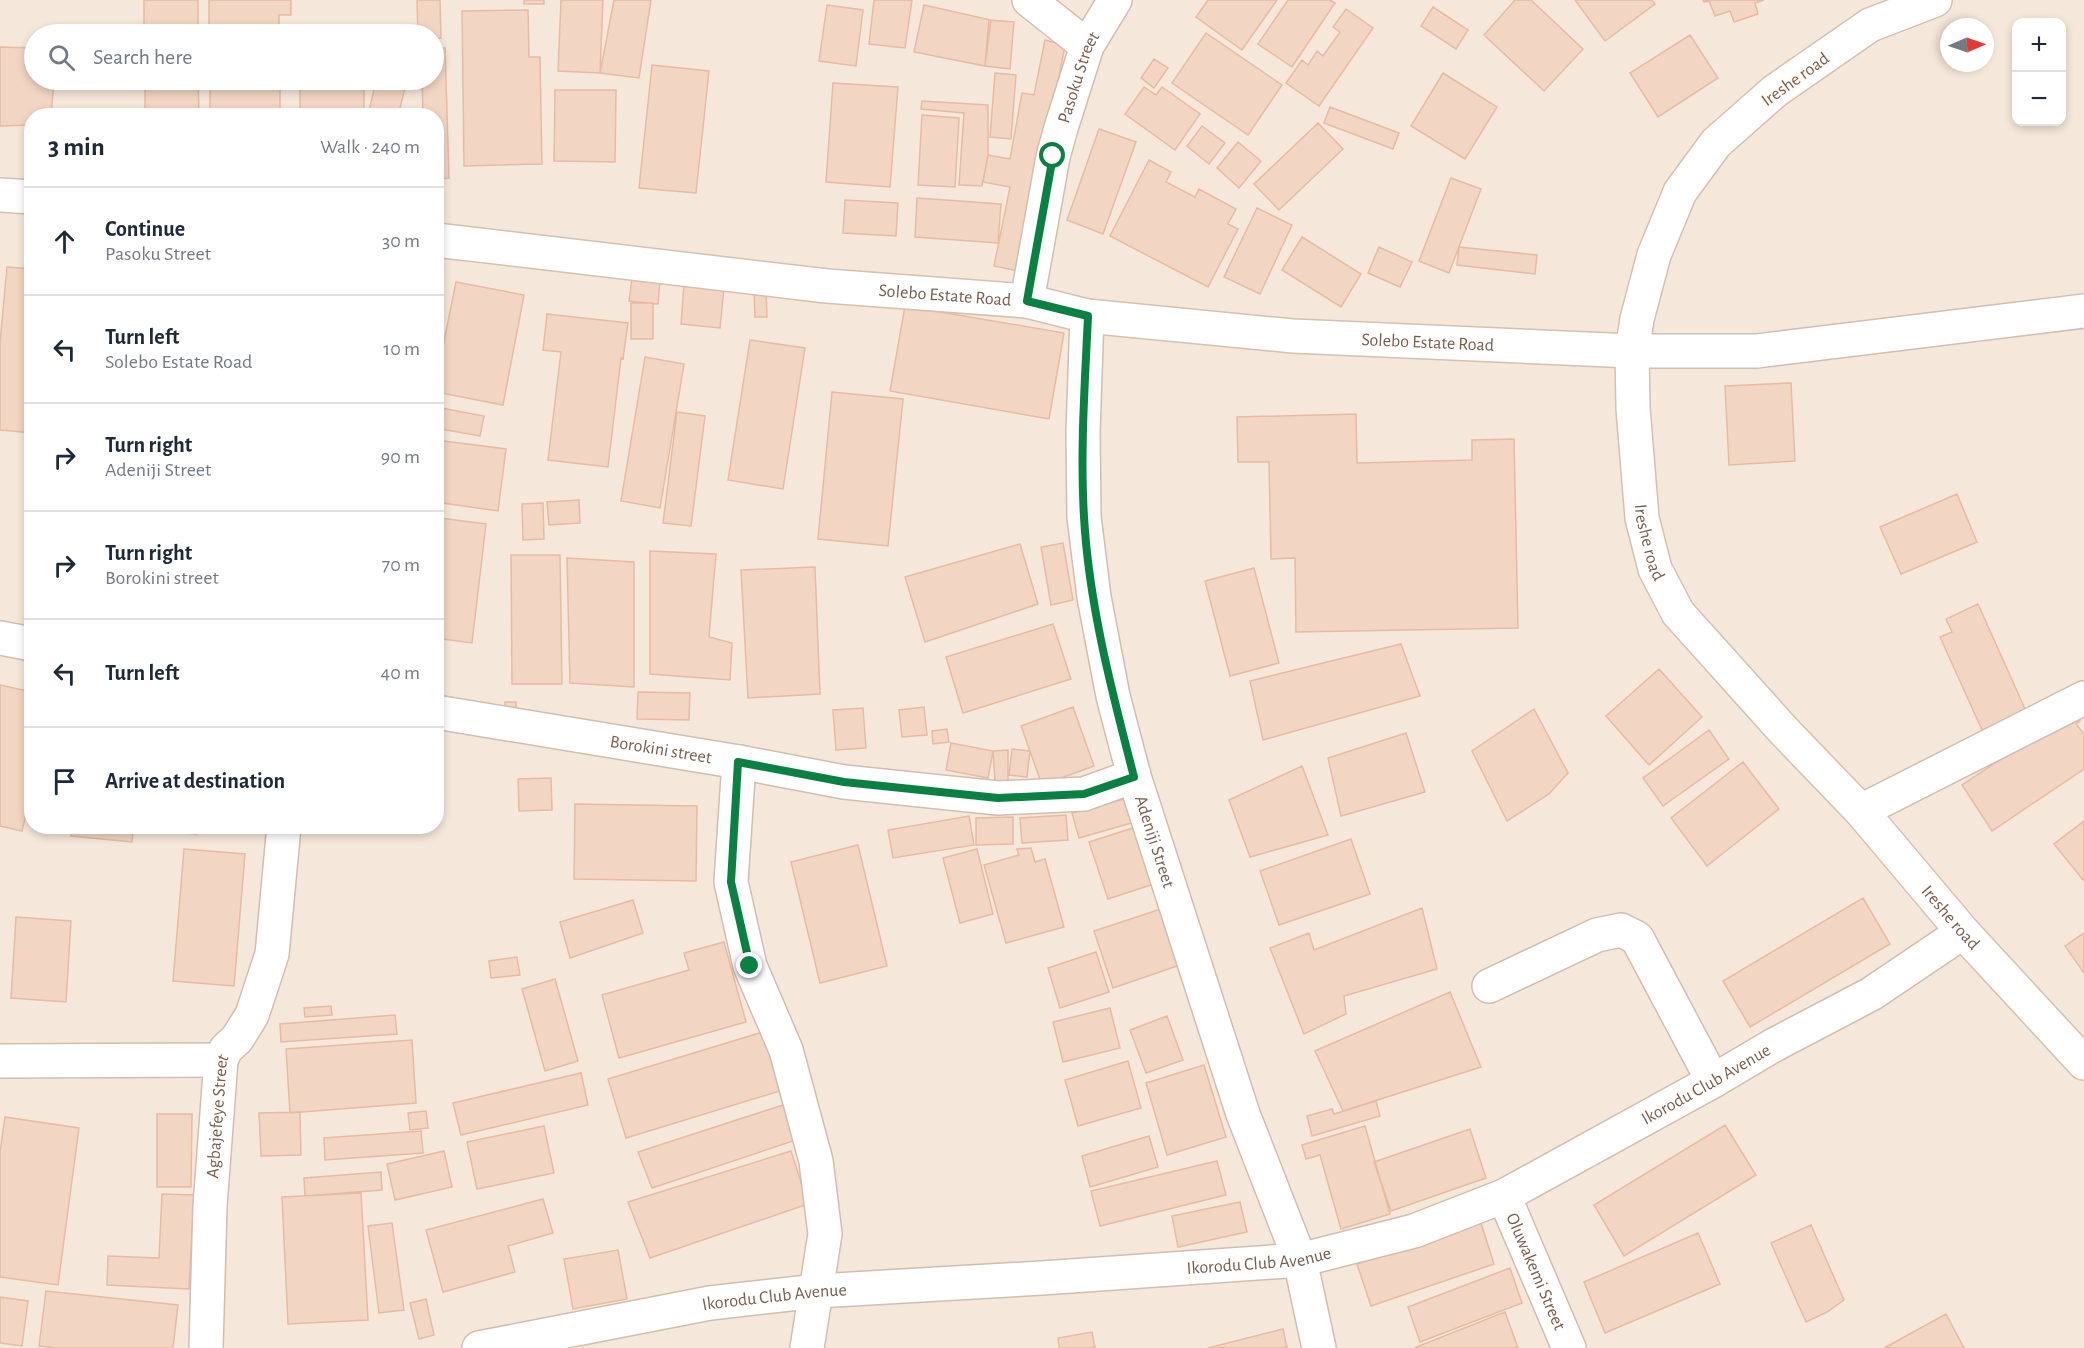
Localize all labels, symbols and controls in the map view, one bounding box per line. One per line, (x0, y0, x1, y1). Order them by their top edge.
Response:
north arrow (1940, 18, 1994, 72)
map controls (2012, 18, 2066, 126)
button: + (2012, 18, 2066, 72)
search box (24, 24, 444, 90)
street label: Pasoku Street (1055, 29, 1104, 125)
icon: search (45, 41, 78, 74)
text: Search here (93, 46, 192, 68)
street label: Ireshe road (1759, 50, 1833, 110)
button: − (2012, 72, 2066, 126)
text: 3 min (48, 134, 105, 160)
text: Walk · 240 m (320, 137, 420, 157)
route start (1039, 142, 1065, 168)
text: Continue (105, 218, 185, 240)
icon: ahead (48, 225, 81, 258)
text: 30 m (382, 231, 420, 251)
text: Pasoku Street (105, 244, 211, 264)
street label: Solebo Estate Road (878, 282, 1012, 310)
text: Turn left (105, 326, 179, 348)
street label: Solebo Estate Road (1361, 331, 1495, 355)
icon: left (48, 333, 81, 366)
text: 10 m (383, 339, 420, 359)
text: Solebo Estate Road (105, 352, 252, 372)
text: Turn right (105, 434, 192, 456)
icon: right (48, 441, 81, 474)
text: 90 m (381, 447, 420, 467)
text: Adeniji Street (105, 460, 211, 480)
street label: Ireshe road (1631, 503, 1667, 584)
text: Turn right (105, 542, 192, 564)
icon: right (48, 549, 81, 582)
text: 70 m (382, 555, 420, 575)
text: Borokini street (105, 568, 219, 588)
icon: left (48, 657, 81, 690)
text: Turn left (105, 662, 179, 684)
text: 40 m (381, 663, 420, 683)
street label: Borokini street (609, 733, 713, 767)
icon: arrive (48, 765, 81, 798)
text: Arrive at destination (105, 770, 285, 792)
street label: Adeniji Street (1131, 793, 1178, 890)
street label: Ireshe road (1918, 882, 1983, 954)
route end (736, 952, 762, 978)
street label: Ikorodu Club Avenue (1639, 1041, 1774, 1129)
street label: Agbajefeye Street (204, 1051, 233, 1179)
street label: Oluwakemi Street (1502, 1211, 1568, 1333)
street label: Ikorodu Club Avenue (1186, 1244, 1333, 1278)
street label: Ikorodu Club Avenue (701, 1281, 847, 1314)

